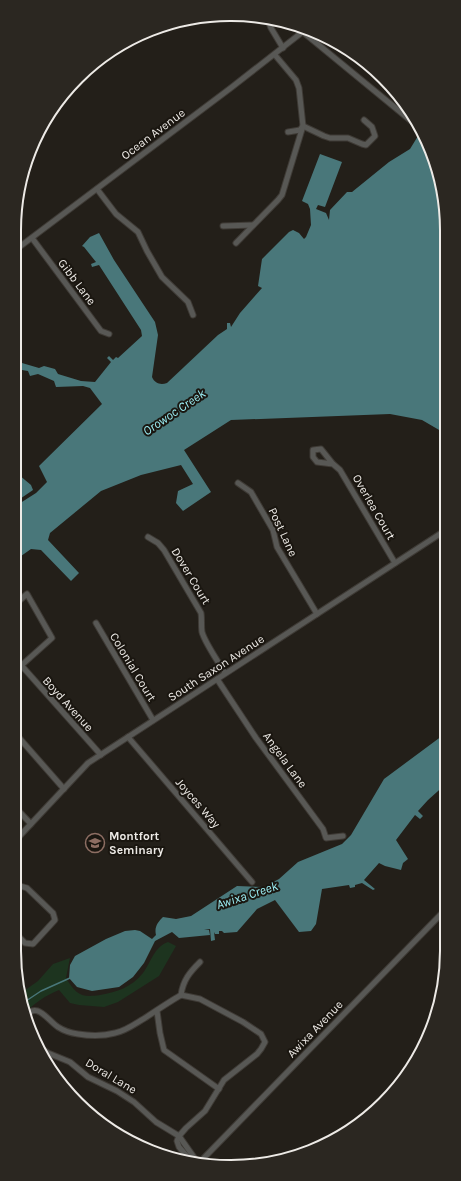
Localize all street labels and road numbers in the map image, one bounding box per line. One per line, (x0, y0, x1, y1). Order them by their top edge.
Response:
street label: Ocean Avenue (118, 105, 188, 163)
street label: Gibb Lane (55, 256, 99, 308)
street label: Overlea Court (350, 472, 399, 543)
street label: Post Lane (266, 505, 300, 559)
street label: Dover Court (169, 545, 214, 607)
street label: Colonial Court (107, 630, 159, 704)
street label: South Saxon Avenue (165, 632, 267, 704)
street label: Boyd Avenue (40, 674, 96, 734)
street label: Angela Lane (260, 729, 310, 791)
street label: Joyces Way (173, 775, 224, 831)
street label: Awixa Avenue (284, 998, 346, 1060)
street label: Doral Lane (83, 1055, 139, 1097)

